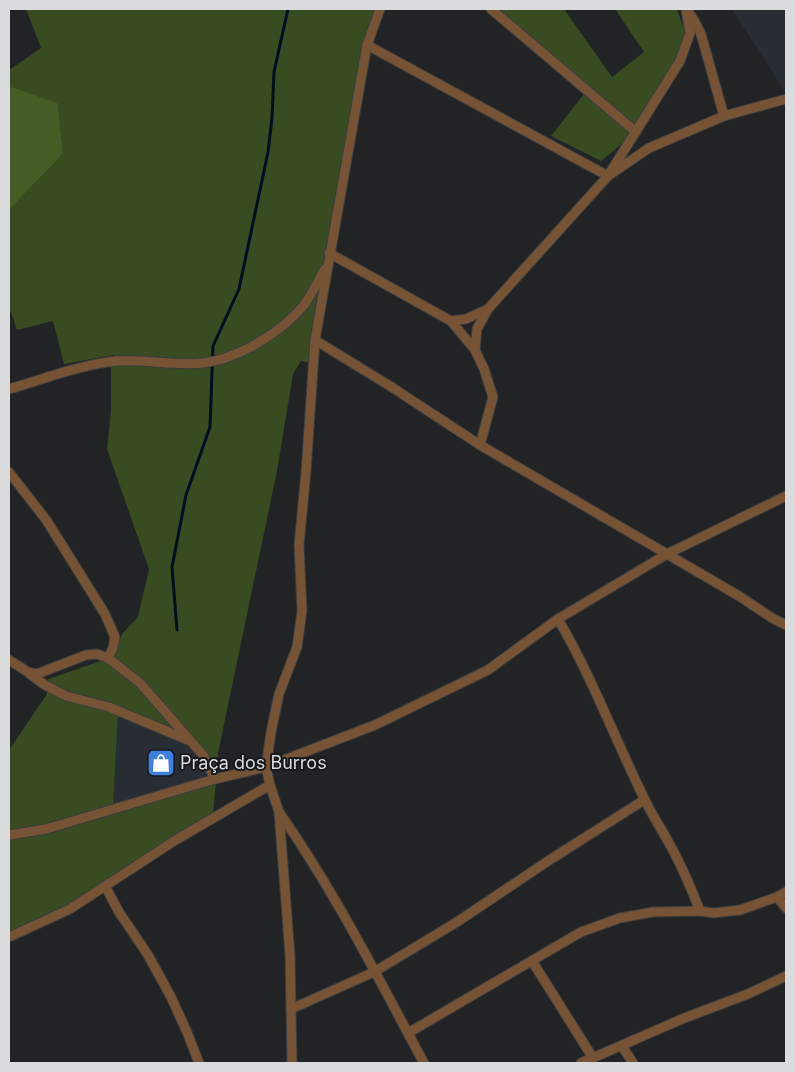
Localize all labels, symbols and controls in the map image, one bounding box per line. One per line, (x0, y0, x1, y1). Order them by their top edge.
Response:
shop icon: Praça dos Burros (146, 748, 176, 778)
place label: Praça dos Burros (180, 752, 327, 773)

